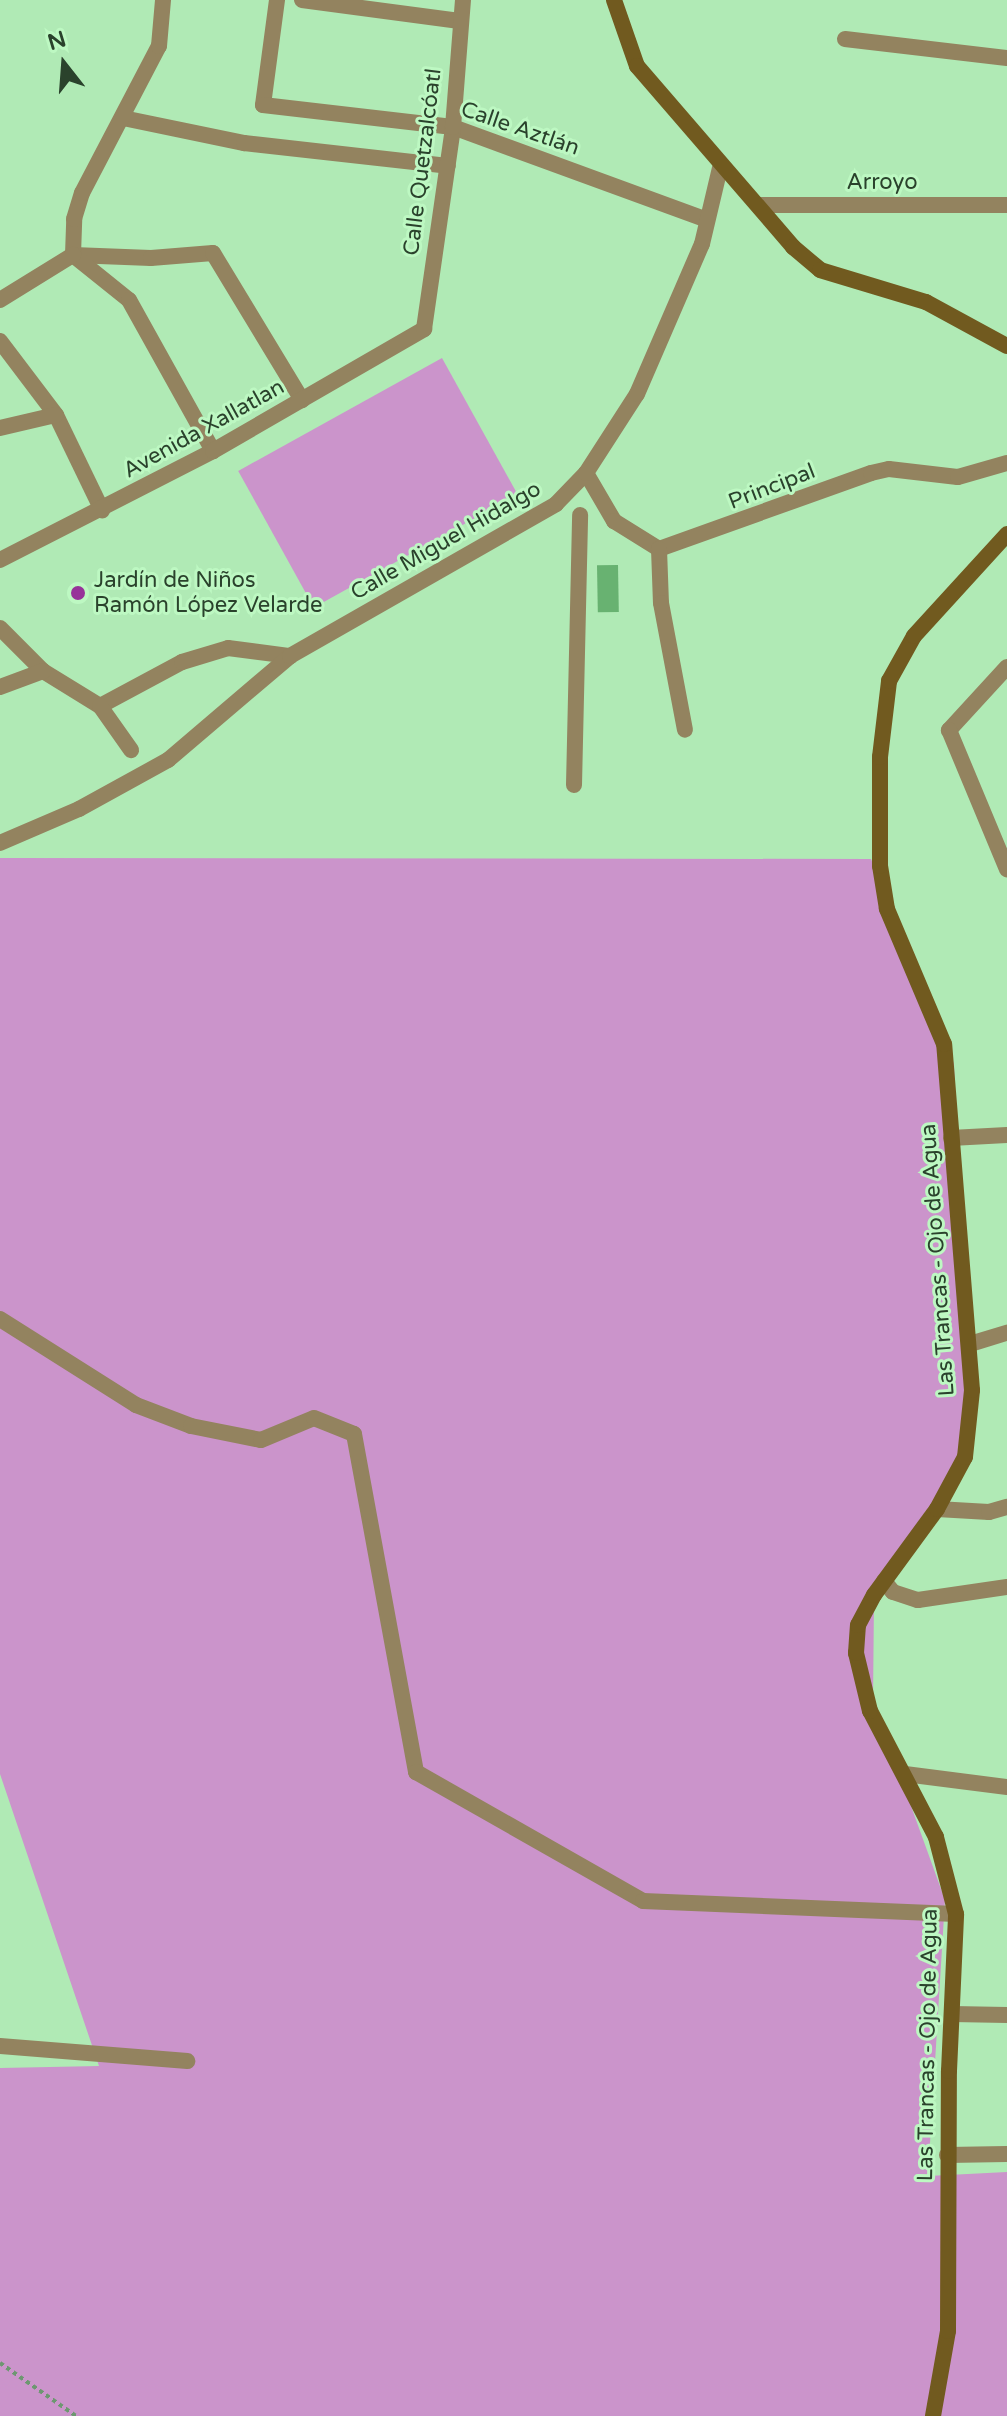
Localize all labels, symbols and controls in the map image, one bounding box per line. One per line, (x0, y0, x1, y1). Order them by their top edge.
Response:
north arrow (24, 24, 104, 104)
text: N (45, 26, 69, 56)
street label: Calle Quetzalcóatl (398, 67, 448, 257)
street label: Calle Aztlán (457, 96, 583, 162)
street label: Arroyo (846, 170, 918, 196)
street label: Avenida Xallatlan (119, 374, 289, 484)
street label: Principal (725, 458, 819, 516)
street label: Calle Miguel Hidalgo (346, 476, 546, 606)
place label: Jardín de Niños Ramón López Velarde (94, 567, 323, 618)
marker: Jardín de Niños Ramón López Velarde (69, 584, 87, 602)
street label: Las Trancas - Ojo de Agua (915, 1123, 961, 1397)
street label: Las Trancas - Ojo de Agua (912, 1908, 944, 2182)

